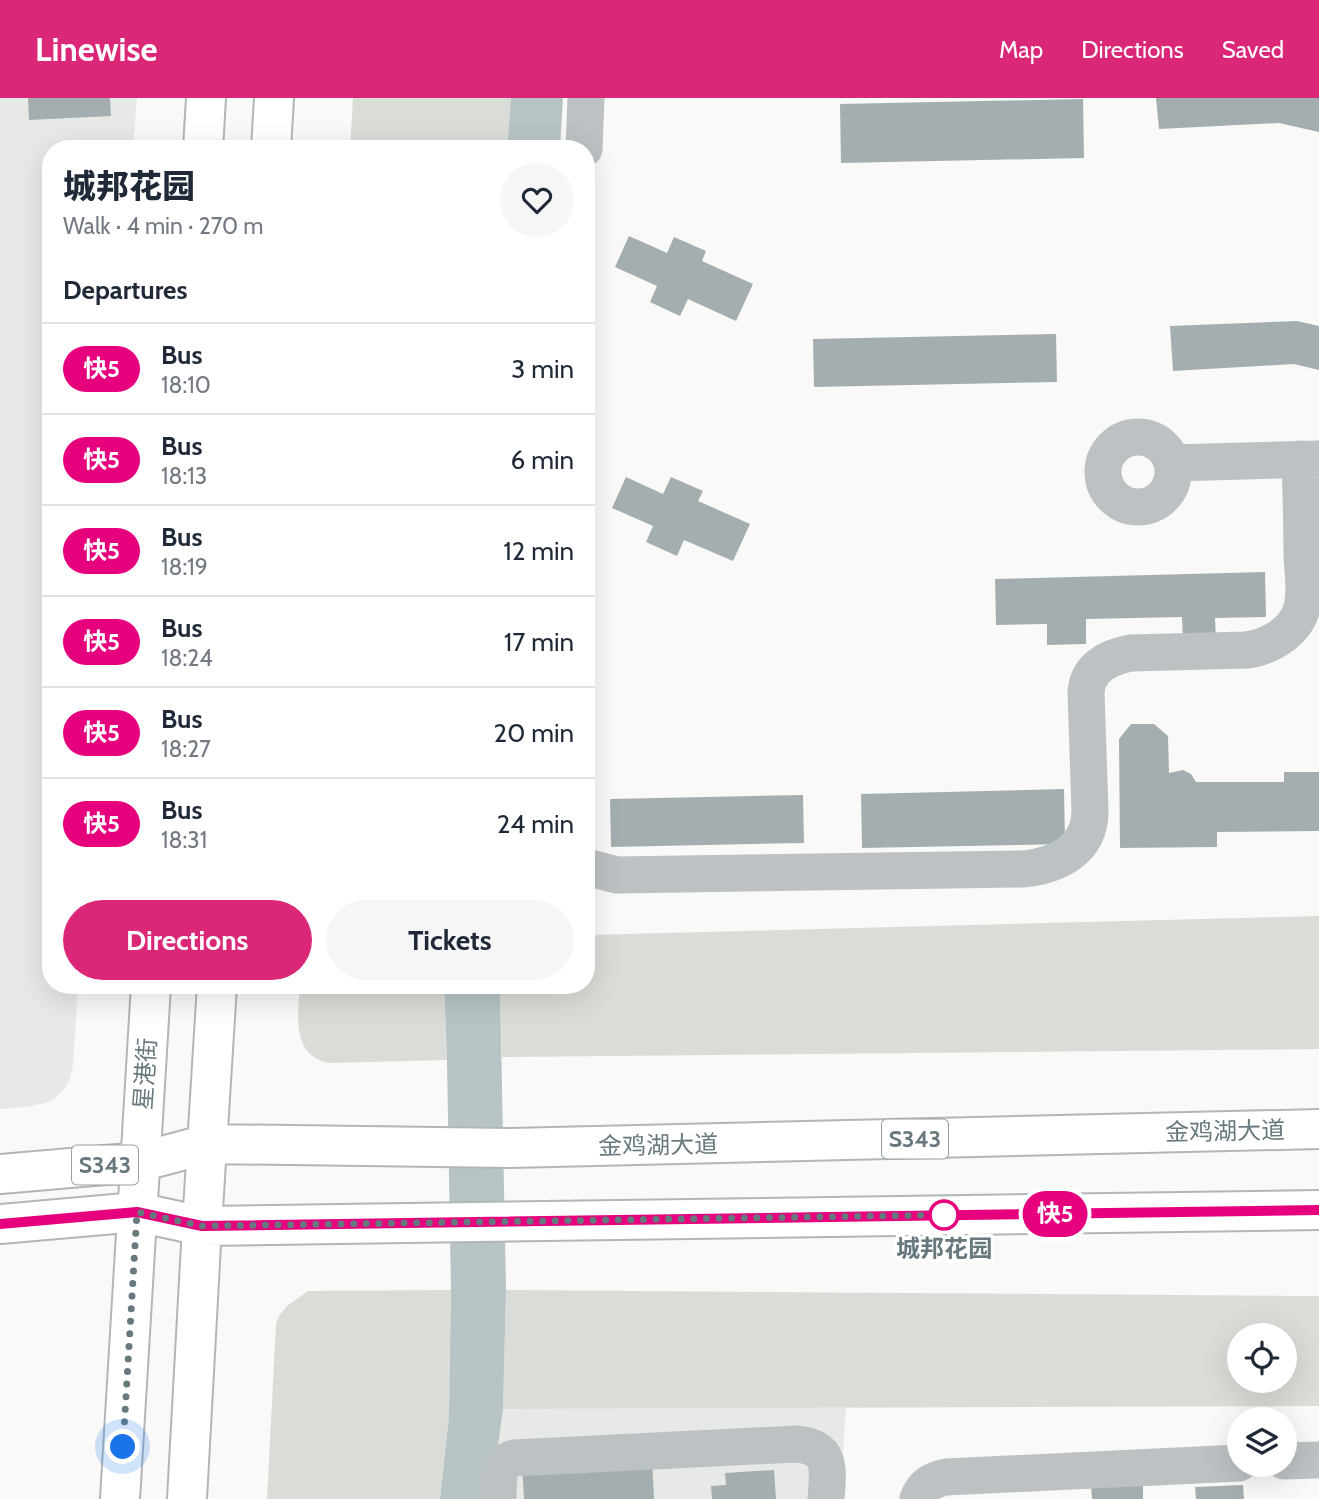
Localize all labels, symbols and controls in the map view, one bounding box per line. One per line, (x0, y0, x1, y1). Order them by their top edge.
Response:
text: Linewise (35, 29, 157, 69)
text: Map (999, 35, 1043, 64)
text: Directions (1081, 35, 1184, 64)
text: Saved (1222, 35, 1284, 64)
button: heart (500, 163, 574, 237)
text: 城邦花园 (63, 166, 195, 206)
text: Walk · 4 min · 270 m (63, 212, 263, 240)
text: Departures (63, 274, 187, 306)
text: Bus (161, 339, 202, 371)
text: 3 min (511, 353, 574, 385)
text: 快5 (83, 354, 120, 383)
text: 18:10 (161, 371, 211, 399)
text: Bus (161, 430, 202, 462)
text: 6 min (511, 444, 574, 476)
text: 快5 (83, 445, 120, 474)
text: 18:13 (161, 462, 207, 490)
text: Bus (161, 521, 202, 553)
text: 12 min (503, 535, 574, 567)
text: 快5 (83, 536, 120, 565)
text: 18:19 (161, 553, 208, 581)
text: Bus (161, 612, 202, 644)
text: 17 min (504, 626, 574, 658)
text: 快5 (83, 627, 120, 656)
text: 18:24 (161, 644, 213, 672)
text: Bus (161, 703, 202, 735)
text: 20 min (494, 717, 574, 749)
text: 快5 (83, 718, 120, 747)
text: 18:27 (161, 735, 211, 763)
text: Bus (161, 794, 202, 826)
text: 24 min (497, 808, 574, 840)
text: 快5 (83, 809, 120, 838)
text: 18:31 (161, 826, 207, 854)
button: Directions (63, 900, 312, 980)
button: Tickets (326, 900, 574, 980)
street label: 星港街 (128, 1037, 162, 1111)
street label: 金鸡湖大道 (1165, 1115, 1285, 1147)
road number: S343 (882, 1120, 948, 1158)
street label: 金鸡湖大道 (598, 1129, 718, 1161)
road number: S343 (72, 1146, 138, 1184)
line badge: 快5 (1024, 1191, 1086, 1237)
text: 快5 (1037, 1199, 1073, 1228)
marker: 城邦花园 (929, 1200, 959, 1230)
place label: 城邦花园 (896, 1234, 992, 1263)
map controls (1227, 1323, 1297, 1477)
button: locate (1227, 1323, 1297, 1393)
button: layers (1227, 1407, 1297, 1477)
your location (105, 1429, 140, 1464)

